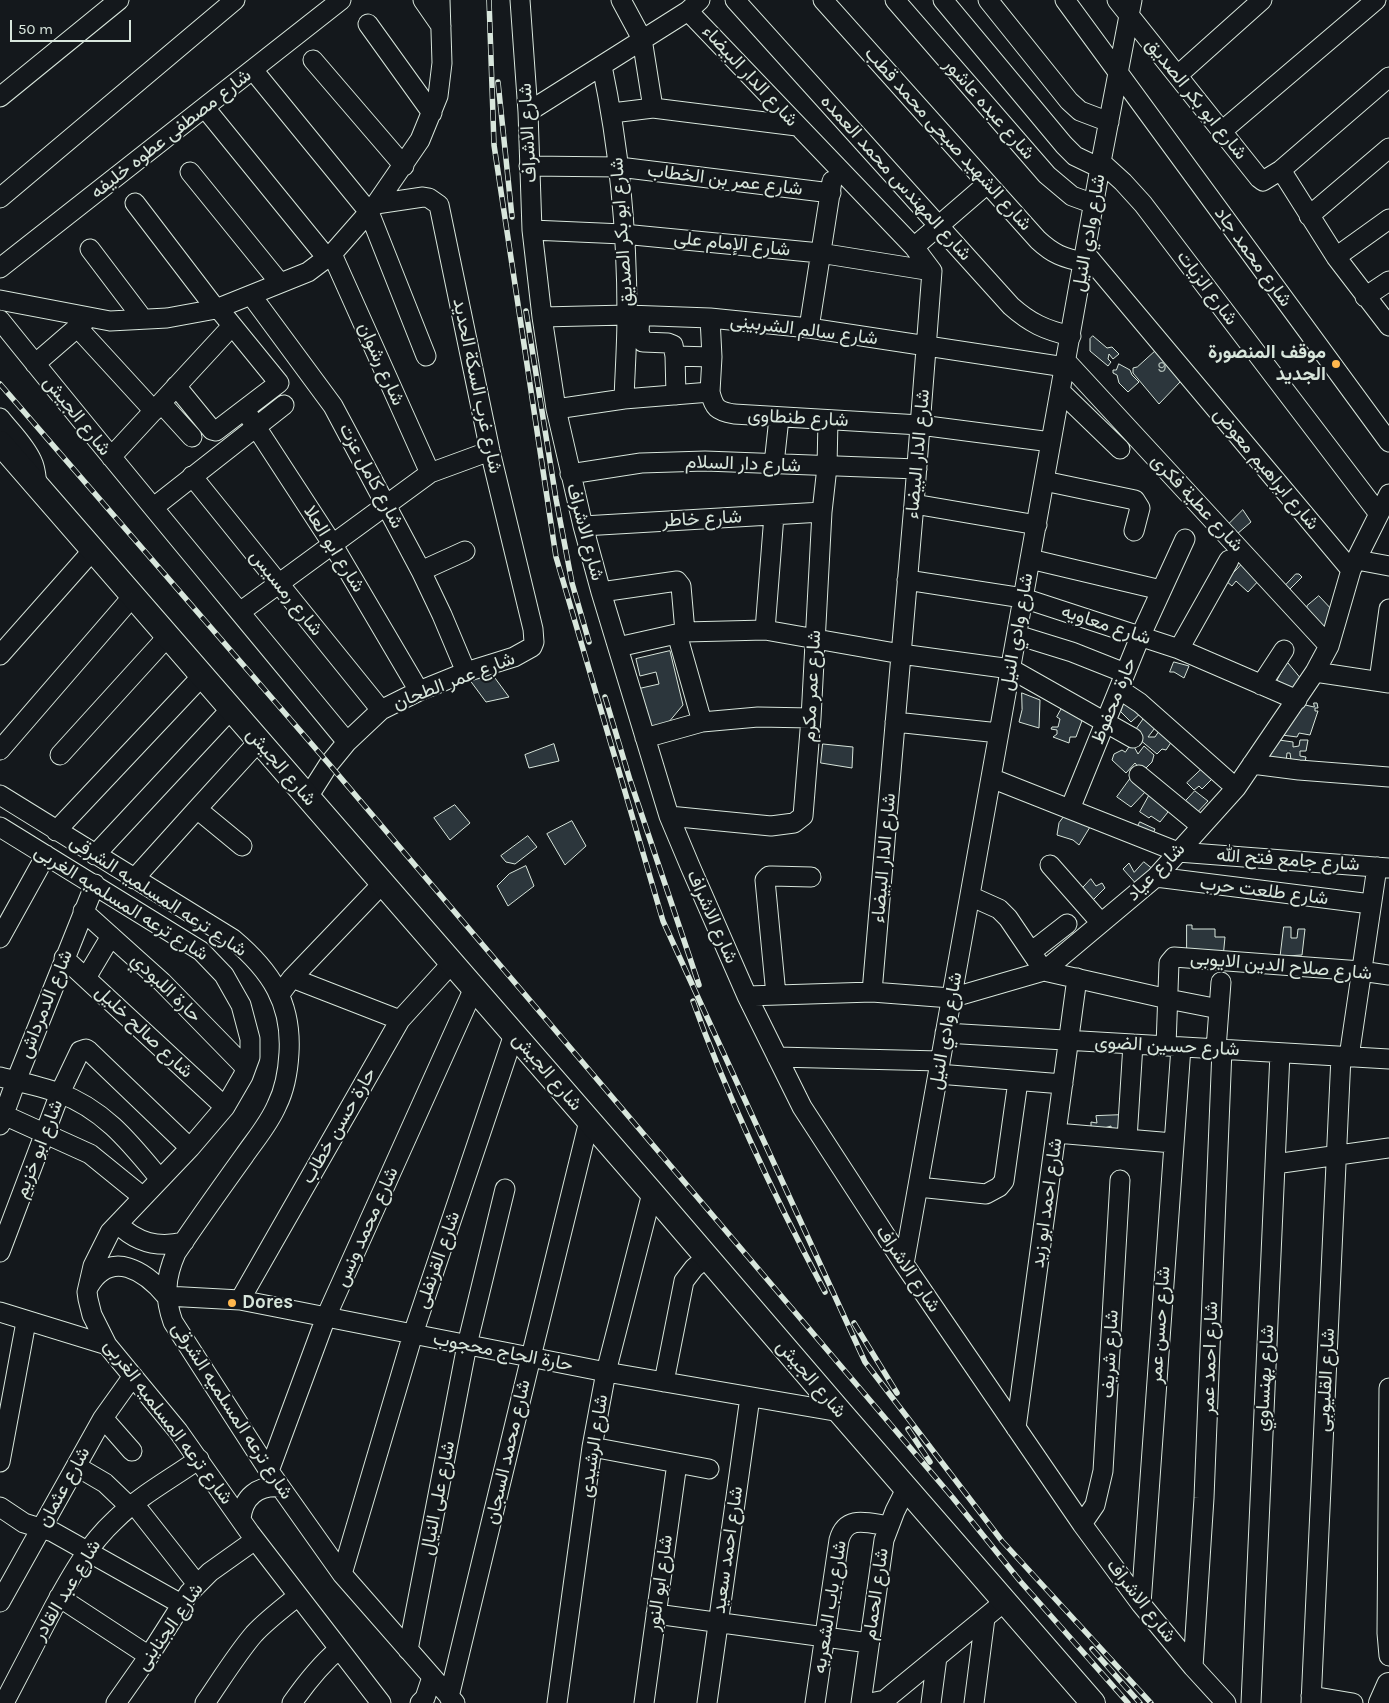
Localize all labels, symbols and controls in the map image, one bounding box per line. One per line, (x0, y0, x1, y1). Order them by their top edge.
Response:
scale bar (12, 10, 134, 42)
text: 50 m (18, 20, 53, 38)
street label: شارع الدار البيضاء (697, 21, 803, 131)
street label: شارع ابو بكر الصديق (1140, 34, 1252, 164)
street label: شارع الشهيد صبحى محمد قطب (859, 42, 1037, 236)
street label: شارع عبده عاشور (939, 53, 1039, 165)
street label: شارع مصطفى عطوه خليفه (86, 64, 256, 204)
street label: شارع الاشراف (514, 83, 542, 183)
street label: شارع المهندس محمد العمده (815, 90, 977, 266)
street label: شارع ابو بكر الصديق (605, 157, 639, 307)
street label: شارع عمر بن الخطاب (646, 159, 804, 201)
street label: شارع وادي النيل (1067, 172, 1111, 294)
street label: شارع محمد جاد (1209, 203, 1297, 311)
street label: شارع الإمام على (673, 227, 791, 261)
street label: شارع الزيات (1172, 246, 1242, 330)
street label: شارع غرب السكة الحديد (447, 296, 507, 476)
street label: شارع سالم الشربينى (729, 310, 879, 350)
street label: شارع رشوان (353, 319, 409, 409)
place label: موقف المنصورة الجديد (1208, 342, 1326, 386)
house number: 9 (1157, 357, 1167, 377)
marker: موقف المنصورة الجديد (1330, 358, 1342, 370)
street label: شارع الجيش (38, 372, 116, 460)
street label: شارع الدار البيضاء (901, 388, 935, 520)
street label: شارع ابراهيم معوض (1208, 403, 1324, 535)
street label: شارع طنطاوى (747, 404, 849, 432)
street label: شارع كامل عزت (334, 419, 408, 533)
street label: شارع عطية فكرى (1146, 449, 1248, 557)
street label: شارع دار السلام (685, 451, 801, 477)
street label: شارع الاشراف (561, 481, 609, 583)
street label: شارع ابو العلا (298, 501, 370, 597)
street label: شارع خاطر (661, 506, 743, 532)
street label: شارع رمسيس (244, 545, 328, 641)
street label: شارع وادي النيل (995, 571, 1039, 693)
street label: شارع معاويه (1058, 600, 1154, 650)
street label: شارع عمر مكرم (798, 629, 826, 743)
street label: شارع عمر الطحان (390, 647, 518, 715)
street label: حارة محفوظ (1086, 654, 1142, 748)
street label: شارع الجيش (241, 723, 321, 811)
street label: شارع الدار البيضاء (867, 792, 901, 924)
street label: شارع ترعه المسلميه الشرقى (65, 830, 251, 962)
street label: شارع عياد (1122, 838, 1190, 906)
street label: شارع ترعه المسلميه الغربى (30, 840, 212, 966)
street label: شارع جامع فتح الله (1216, 844, 1360, 876)
street label: شارع الاشراف (681, 867, 743, 967)
street label: شارع طلعت حرب (1198, 872, 1330, 910)
street label: شارع الدمرداش (14, 947, 78, 1061)
street label: شارع صلاح الدين الايوبى (1189, 947, 1373, 985)
street label: حارة اللبودي (126, 949, 206, 1027)
street label: شارع وادي النيل (924, 970, 968, 1092)
street label: شارع صالح خليل (90, 981, 198, 1083)
street label: شارع الجيش (507, 1028, 587, 1116)
street label: شارع حسين الضوى (1094, 1031, 1240, 1061)
street label: حارة حسن خطاب (297, 1064, 381, 1188)
street label: شارع ابو خزيم (10, 1096, 68, 1202)
street label: شارع احمد ابو زيد (1027, 1137, 1067, 1269)
street label: شارع محمد ونس (330, 1164, 404, 1290)
street label: شارع القرنفلى (411, 1208, 465, 1312)
street label: شارع الاشراف (871, 1221, 945, 1317)
street label: شارع حسن عمر (1145, 1265, 1175, 1385)
place label: Dores (242, 1292, 293, 1314)
marker: Dores (226, 1297, 238, 1309)
street label: شارع احمد عمر (1197, 1301, 1223, 1415)
street label: شارع شريف (1096, 1309, 1124, 1399)
street label: شارع ترعه المسلميه الشرقى (166, 1318, 298, 1504)
street label: شارع بهنساوي (1251, 1324, 1279, 1432)
street label: حارة الحاج محجوب (431, 1327, 575, 1377)
street label: شارع القليوبى (1312, 1327, 1340, 1433)
street label: شارع ترعه المسلميه الغربى (98, 1335, 238, 1509)
street label: شارع الجيش (771, 1335, 851, 1423)
street label: شارع محمد السجان (480, 1377, 536, 1527)
street label: شارع الرشيدى (575, 1393, 613, 1499)
street label: شارع على النيال (416, 1439, 460, 1557)
street label: شارع عثمان (33, 1443, 95, 1531)
street label: شارع احمد سعيد (708, 1485, 748, 1615)
street label: شارع ابو النور (642, 1533, 678, 1633)
street label: شارع عبد القادر (28, 1535, 106, 1645)
street label: شارع باب الشعريه (808, 1539, 852, 1675)
street label: شارع الحمام (858, 1547, 894, 1641)
street label: شارع الاشراف (1101, 1555, 1181, 1647)
street label: شارع الجناينى (132, 1579, 208, 1675)

